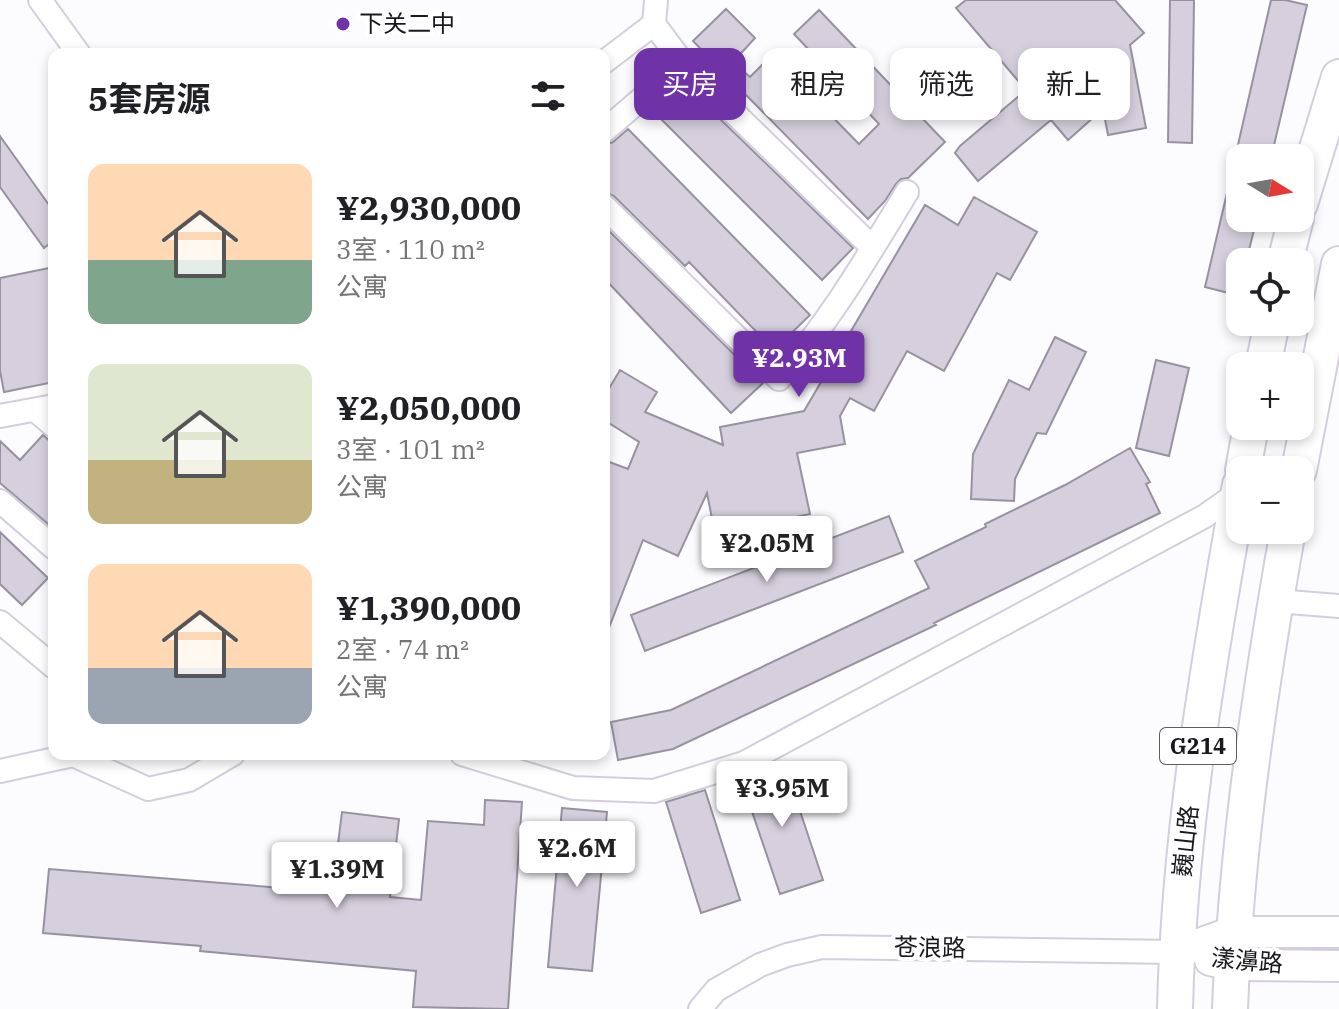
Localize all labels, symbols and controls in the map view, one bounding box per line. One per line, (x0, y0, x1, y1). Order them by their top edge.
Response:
place label: 下关二中 (359, 7, 455, 39)
marker: 下关二中 (334, 15, 352, 33)
chip: 买房 (634, 48, 746, 120)
chip: 租房 (762, 48, 874, 120)
chip: 筛选 (890, 48, 1002, 120)
chip: 新上 (1018, 48, 1130, 120)
icon: filters (526, 74, 570, 118)
text: 5套房源 (88, 76, 210, 120)
north arrow (1226, 144, 1314, 232)
map controls (1226, 144, 1314, 544)
text: ¥2,930,000 (336, 185, 521, 229)
icon: home (152, 196, 248, 292)
text: 3室 · 110 m² (336, 232, 485, 266)
button: locate (1226, 248, 1314, 336)
text: 公寓 (336, 269, 388, 303)
pin: ¥2.93M (734, 331, 864, 399)
text: ¥2.93M (751, 340, 847, 374)
button: + (1226, 352, 1314, 440)
text: ¥2,050,000 (336, 385, 521, 429)
icon: home (152, 396, 248, 492)
text: 3室 · 101 m² (336, 432, 485, 466)
button: − (1226, 456, 1314, 544)
text: 公寓 (336, 469, 388, 503)
pin: ¥2.05M (702, 516, 832, 584)
text: ¥2.05M (719, 525, 815, 559)
text: ¥1,390,000 (336, 585, 521, 629)
icon: home (152, 596, 248, 692)
text: 2室 · 74 m² (336, 632, 469, 666)
text: 公寓 (336, 669, 388, 703)
road number: G214 (1160, 728, 1236, 764)
pin: ¥3.95M (717, 761, 847, 829)
text: ¥3.95M (734, 770, 830, 804)
street label: 巍山路 (1165, 803, 1205, 878)
pin: ¥2.6M (521, 821, 633, 889)
text: ¥2.6M (537, 830, 617, 864)
pin: ¥1.39M (272, 842, 402, 910)
text: ¥1.39M (289, 851, 385, 885)
street label: 苍浪路 (894, 930, 966, 964)
street label: 漾濞路 (1210, 941, 1284, 979)

